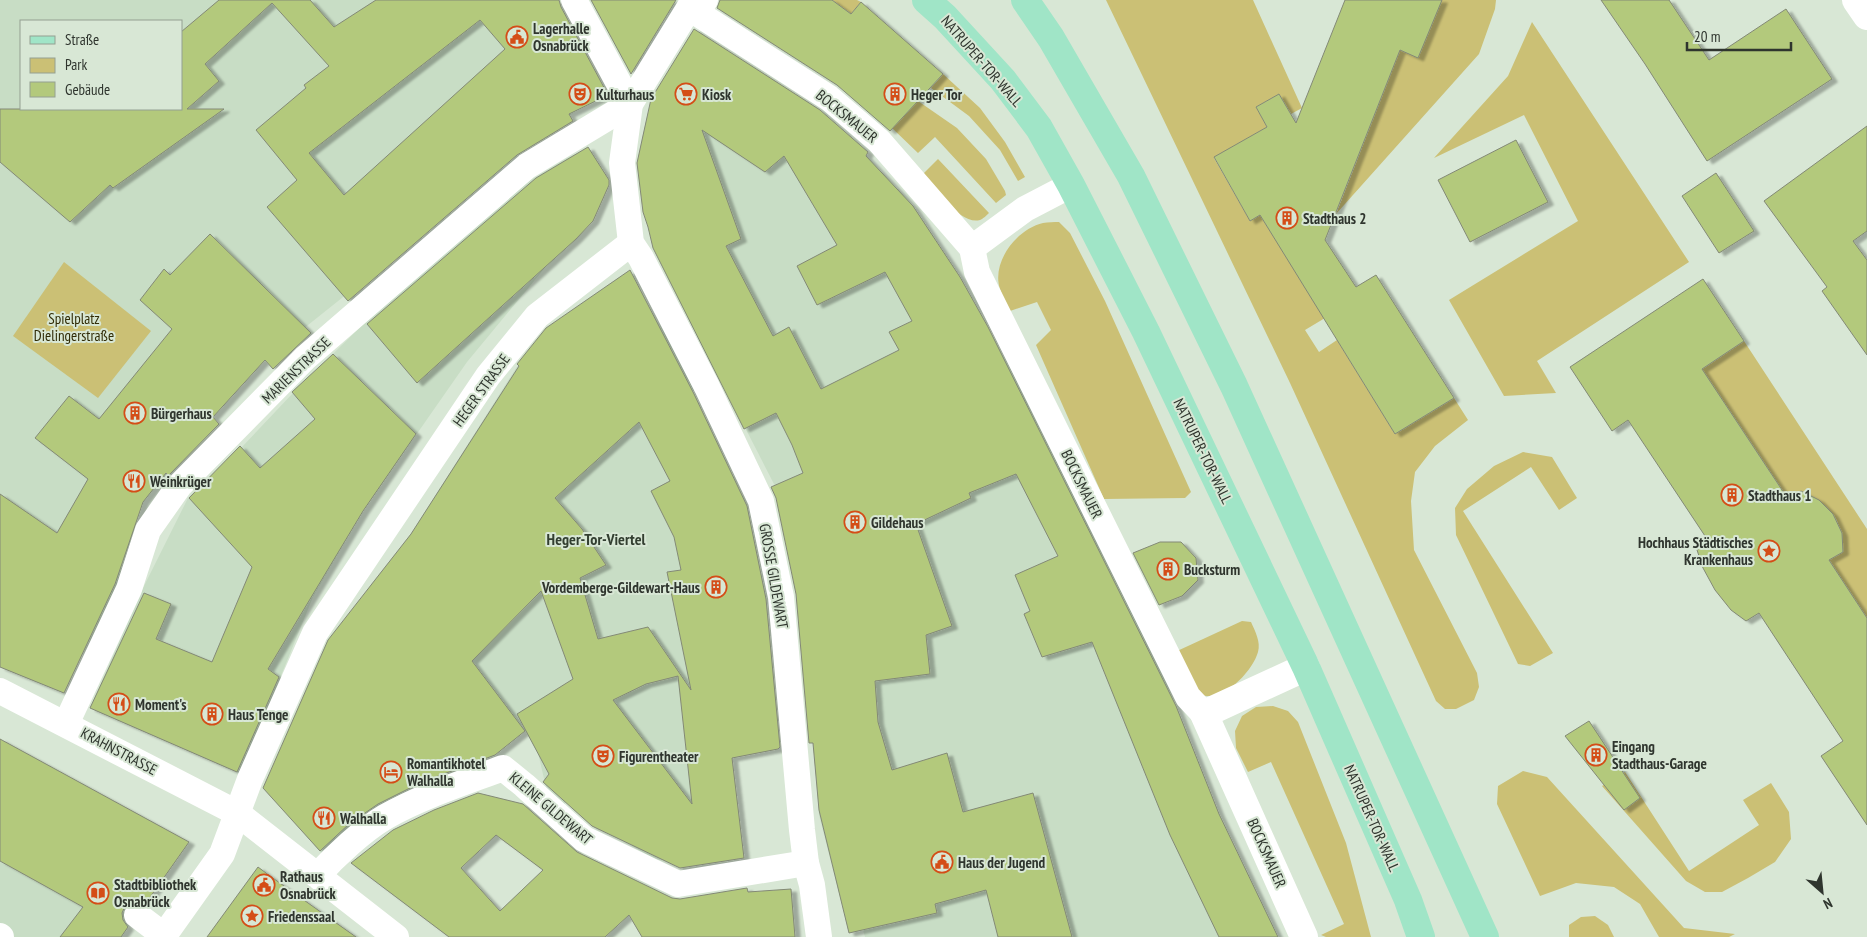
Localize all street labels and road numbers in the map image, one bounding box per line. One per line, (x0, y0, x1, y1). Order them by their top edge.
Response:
street label: NATRUPER-TOR-WALL (937, 11, 1027, 111)
street label: BOCKSMAUER (812, 85, 882, 147)
street label: MARIENSTRASSE (258, 333, 334, 407)
street label: HEGER STRASSE (448, 350, 514, 430)
street label: NATRUPER-TOR-WALL (1169, 395, 1237, 507)
street label: BOCKSMAUER (1057, 447, 1107, 521)
street label: GROSSE GILDEWART (755, 522, 793, 630)
street label: KRAHNSTRASSE (78, 723, 160, 779)
street label: NATRUPER-TOR-WALL (1340, 762, 1404, 875)
street label: KLEINE GILDEWART (506, 768, 597, 848)
street label: BOCKSMAUER (1243, 815, 1291, 891)

